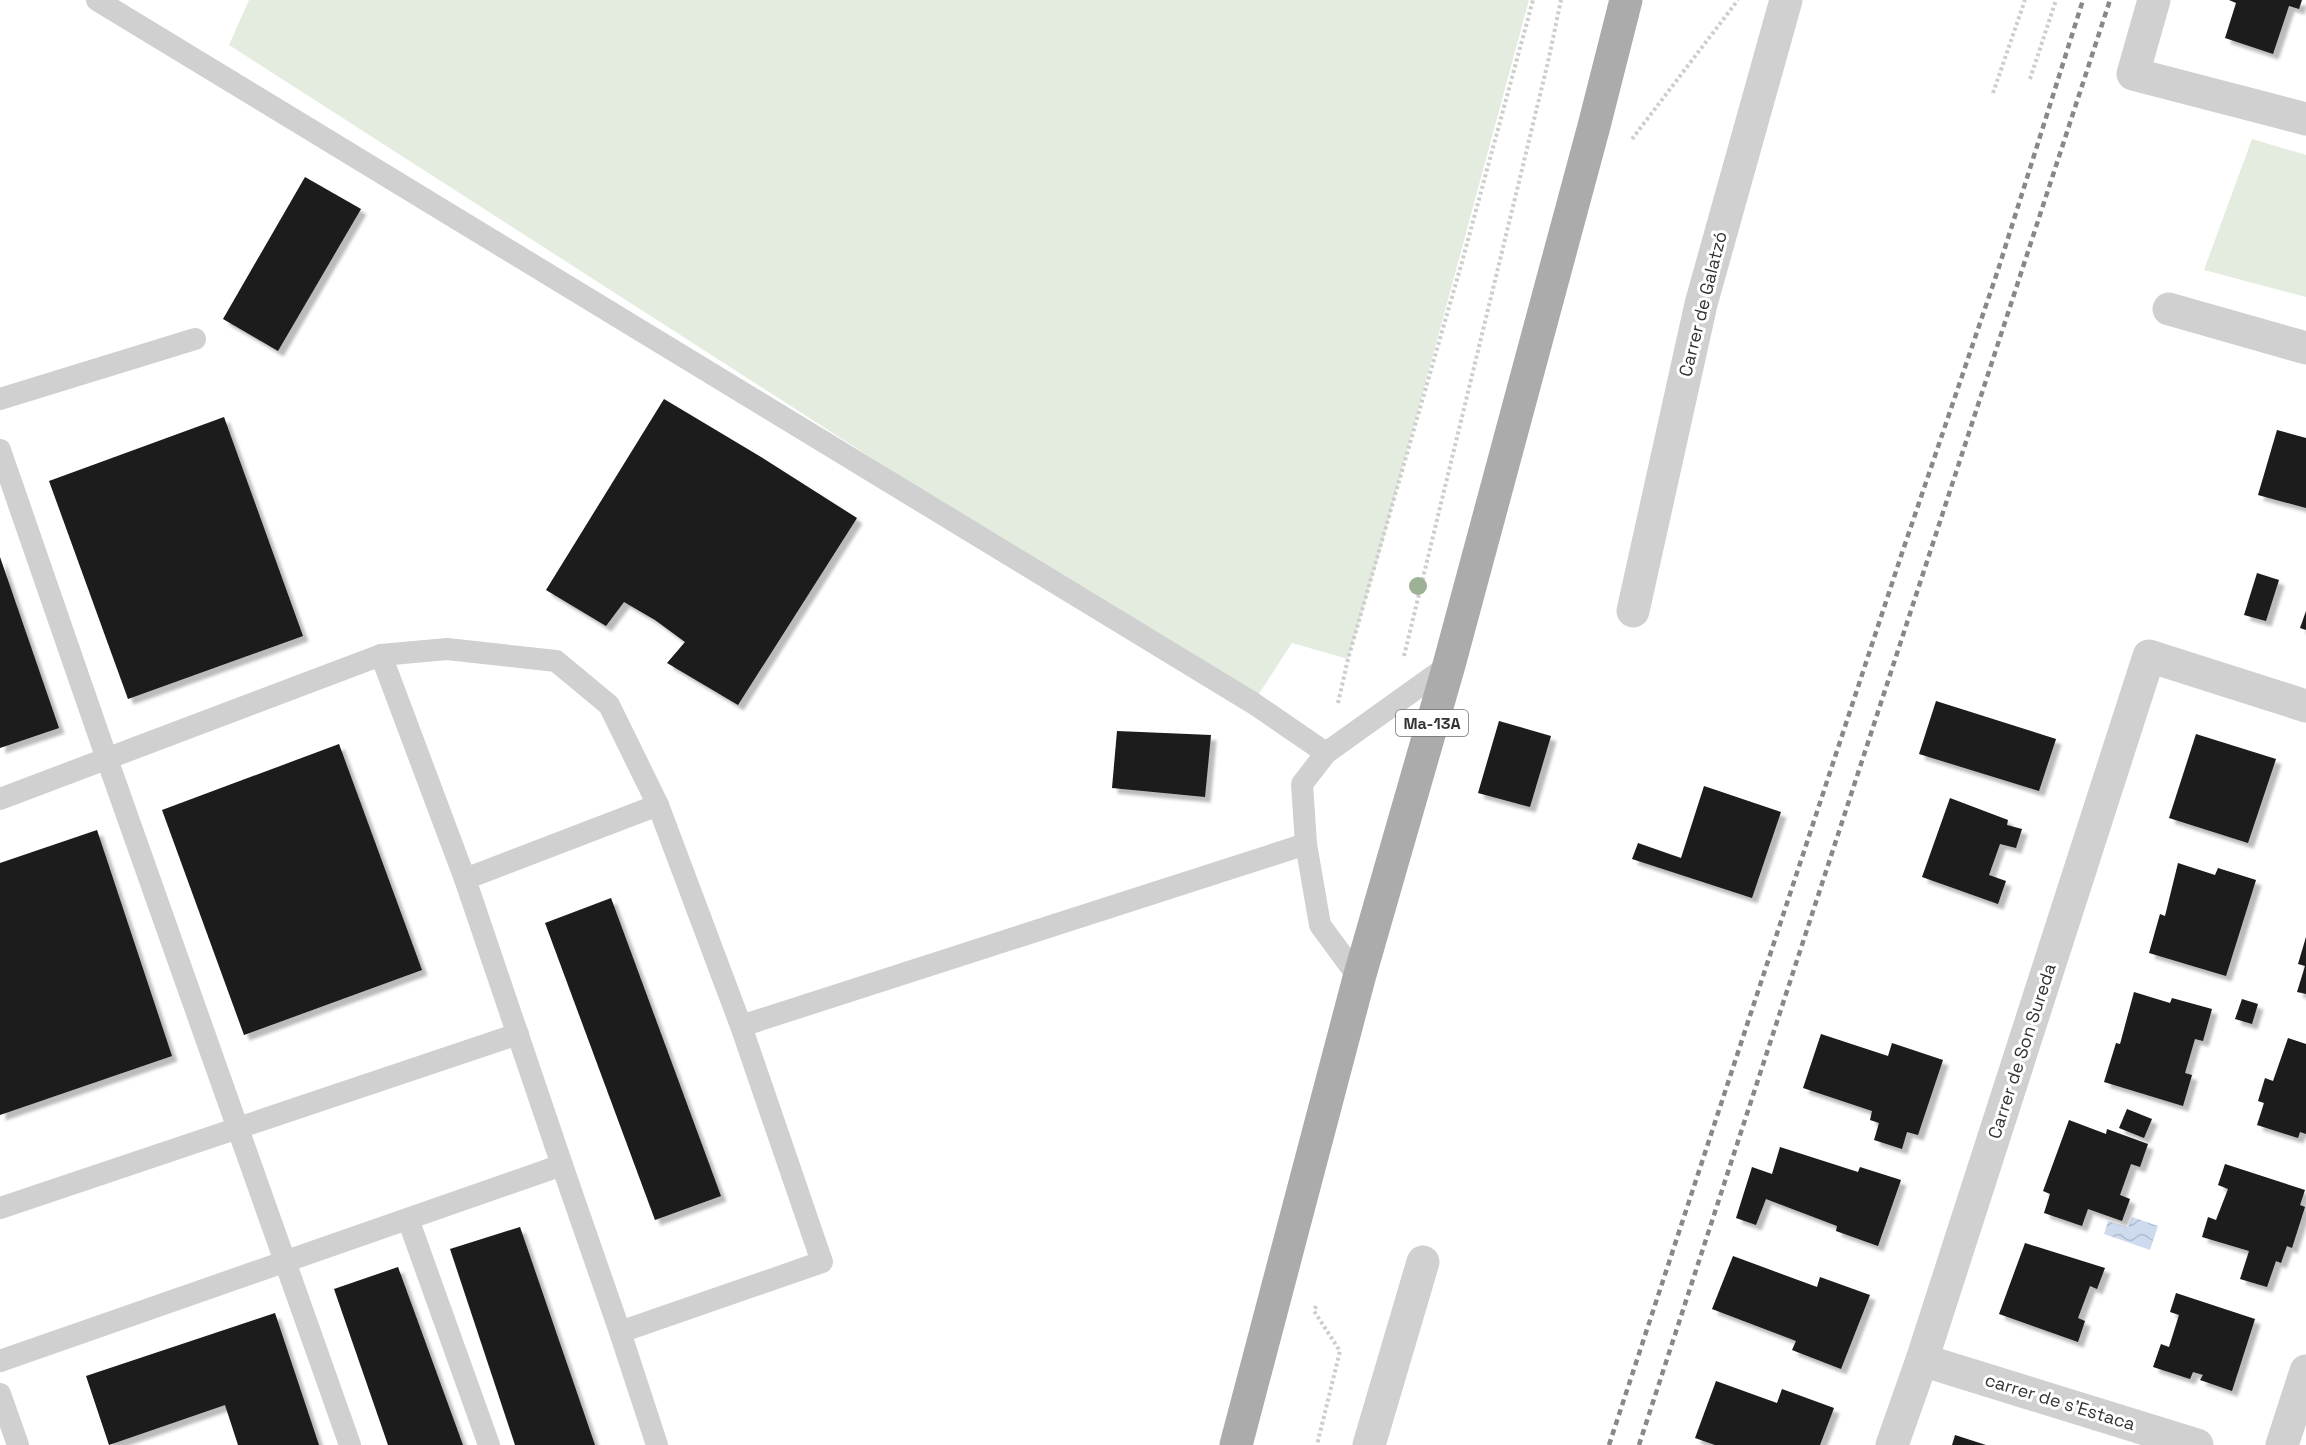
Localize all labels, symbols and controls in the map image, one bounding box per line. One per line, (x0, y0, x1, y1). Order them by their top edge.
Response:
street label: Carrer de Galatzó (1673, 229, 1732, 379)
road number: Ma-13A (1396, 710, 1468, 736)
street label: Carrer de Son Sureda (1982, 960, 2061, 1141)
street label: carrer de s'Estaca (1982, 1368, 2138, 1435)

